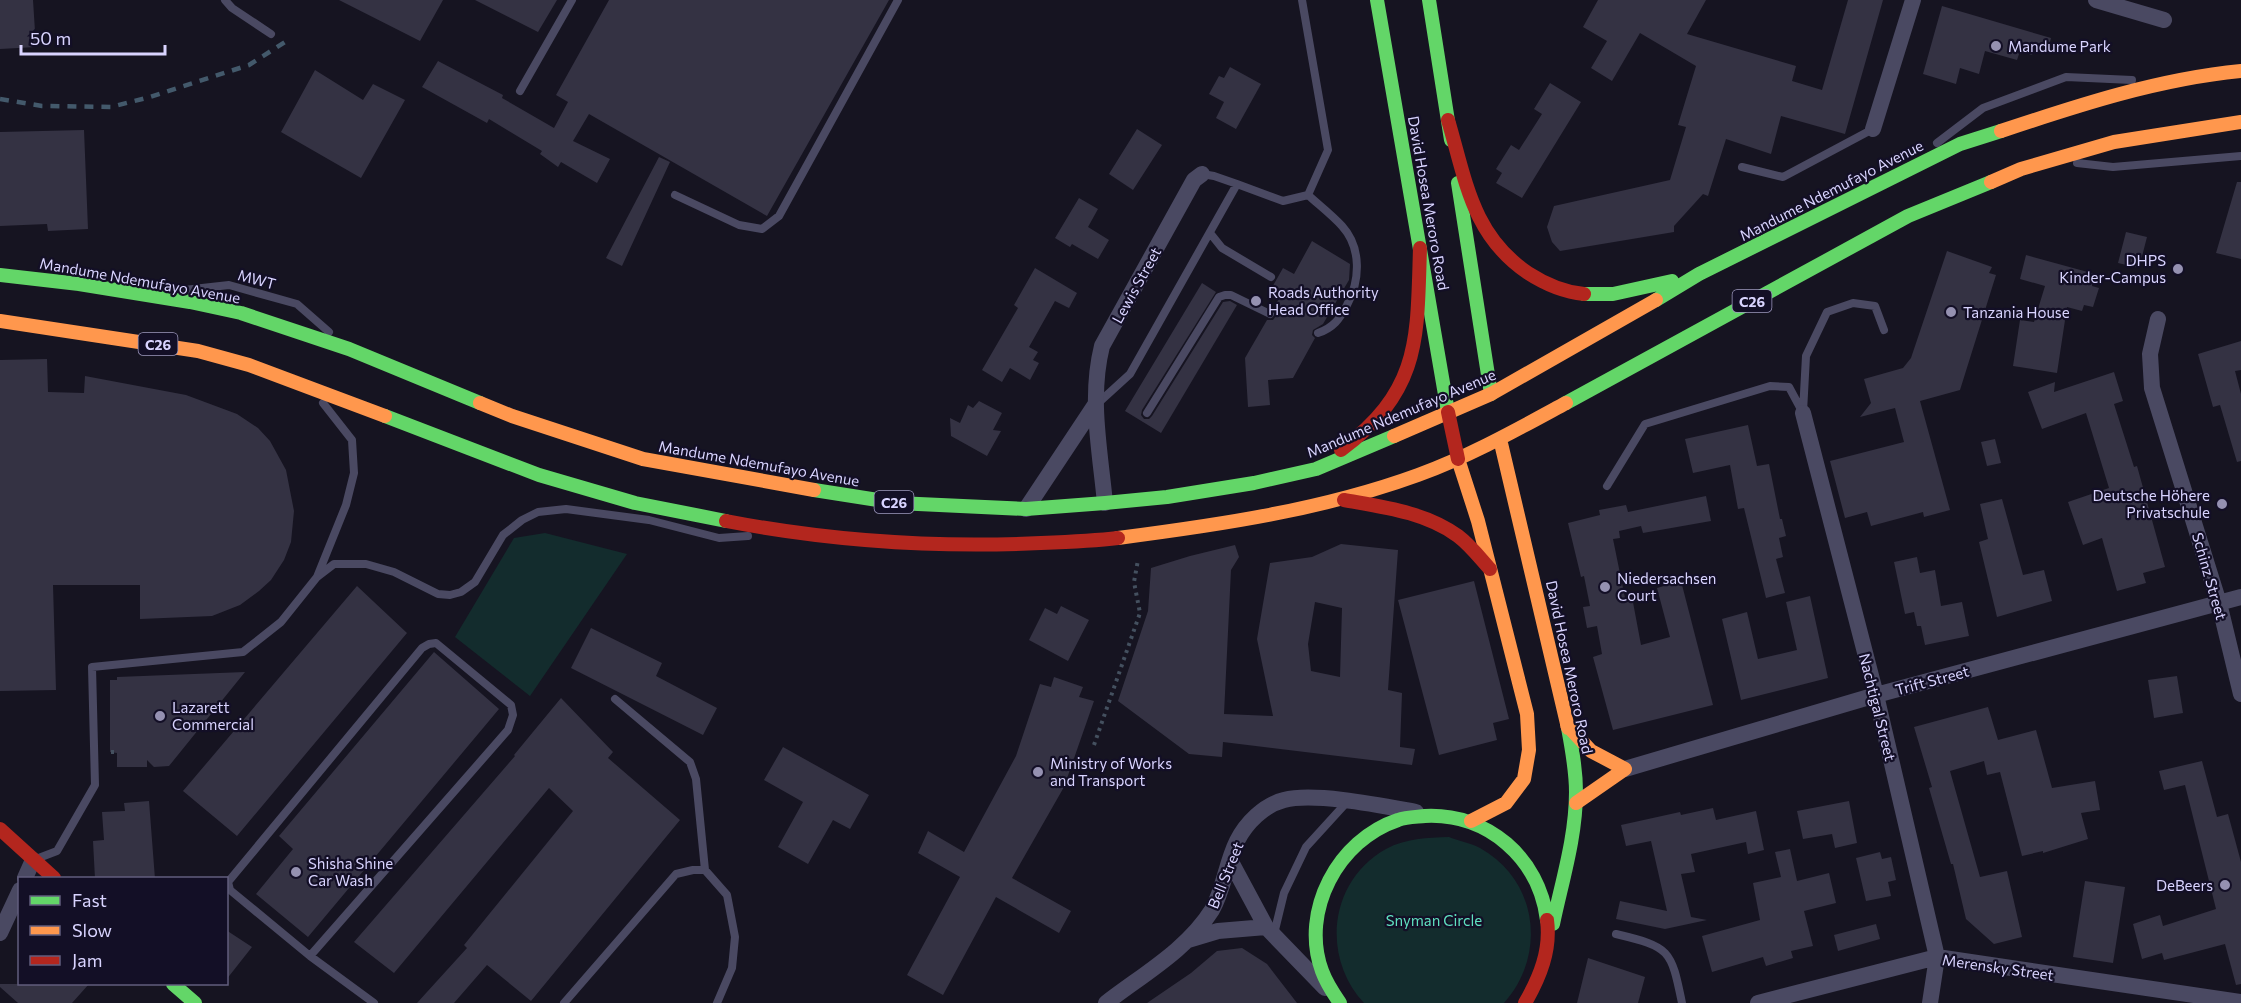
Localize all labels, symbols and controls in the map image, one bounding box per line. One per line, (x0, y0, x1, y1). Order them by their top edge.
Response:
scale bar (21, 18, 165, 56)
text: 50 m (30, 27, 71, 49)
place label: Mandume Park (2008, 37, 2111, 55)
marker: Mandume Park (1989, 39, 2003, 53)
street label: David Hosea Meroro Road (1405, 114, 1453, 292)
street label: Mandume Ndemufayo Avenue (1736, 136, 1926, 244)
street label: Lewis Street (1108, 244, 1164, 326)
place label: DHPS Kinder-Campus (2059, 251, 2166, 286)
street label: Mandume Ndemufayo Avenue (38, 253, 242, 307)
marker: DHPS Kinder-Campus (2171, 262, 2185, 276)
street label: MWT (236, 265, 278, 293)
place label: Roads Authority Head Office (1268, 283, 1379, 318)
road number: C26 (1732, 290, 1772, 312)
marker: Roads Authority Head Office (1249, 294, 1263, 308)
place label: Tanzania House (1963, 303, 2070, 321)
marker: Tanzania House (1944, 305, 1958, 319)
road number: C26 (138, 333, 178, 355)
street label: Mandume Ndemufayo Avenue (1304, 365, 1498, 461)
street label: Mandume Ndemufayo Avenue (657, 436, 861, 490)
place label: Deutsche Höhere Privatschule (2093, 486, 2210, 521)
road number: C26 (874, 491, 914, 513)
marker: Deutsche Höhere Privatschule (2215, 497, 2229, 511)
street label: Schinz Street (2189, 530, 2231, 622)
place label: Niedersachsen Court (1617, 569, 1716, 604)
street label: David Hosea Meroro Road (1543, 579, 1597, 755)
marker: Niedersachsen Court (1598, 580, 1612, 594)
street label: Nachtigal Street (1856, 651, 1900, 763)
street label: Trift Street (1893, 662, 1971, 698)
place label: Lazarett Commercial (172, 698, 254, 733)
marker: Lazarett Commercial (153, 709, 167, 723)
place label: Ministry of Works and Transport (1050, 754, 1172, 789)
marker: Ministry of Works and Transport (1031, 765, 1045, 779)
street label: Bell Street (1203, 839, 1247, 911)
place label: Shisha Shine Car Wash (308, 854, 393, 889)
marker: Shisha Shine Car Wash (289, 865, 303, 879)
place label: DeBeers (2156, 876, 2213, 894)
legend (18, 877, 228, 985)
marker: DeBeers (2218, 878, 2232, 892)
text: Fast (72, 889, 107, 911)
park label: Snyman Circle (1386, 911, 1482, 929)
text: Slow (72, 919, 112, 941)
text: Jam (72, 949, 102, 971)
street label: Merensky Street (1941, 950, 2055, 984)

